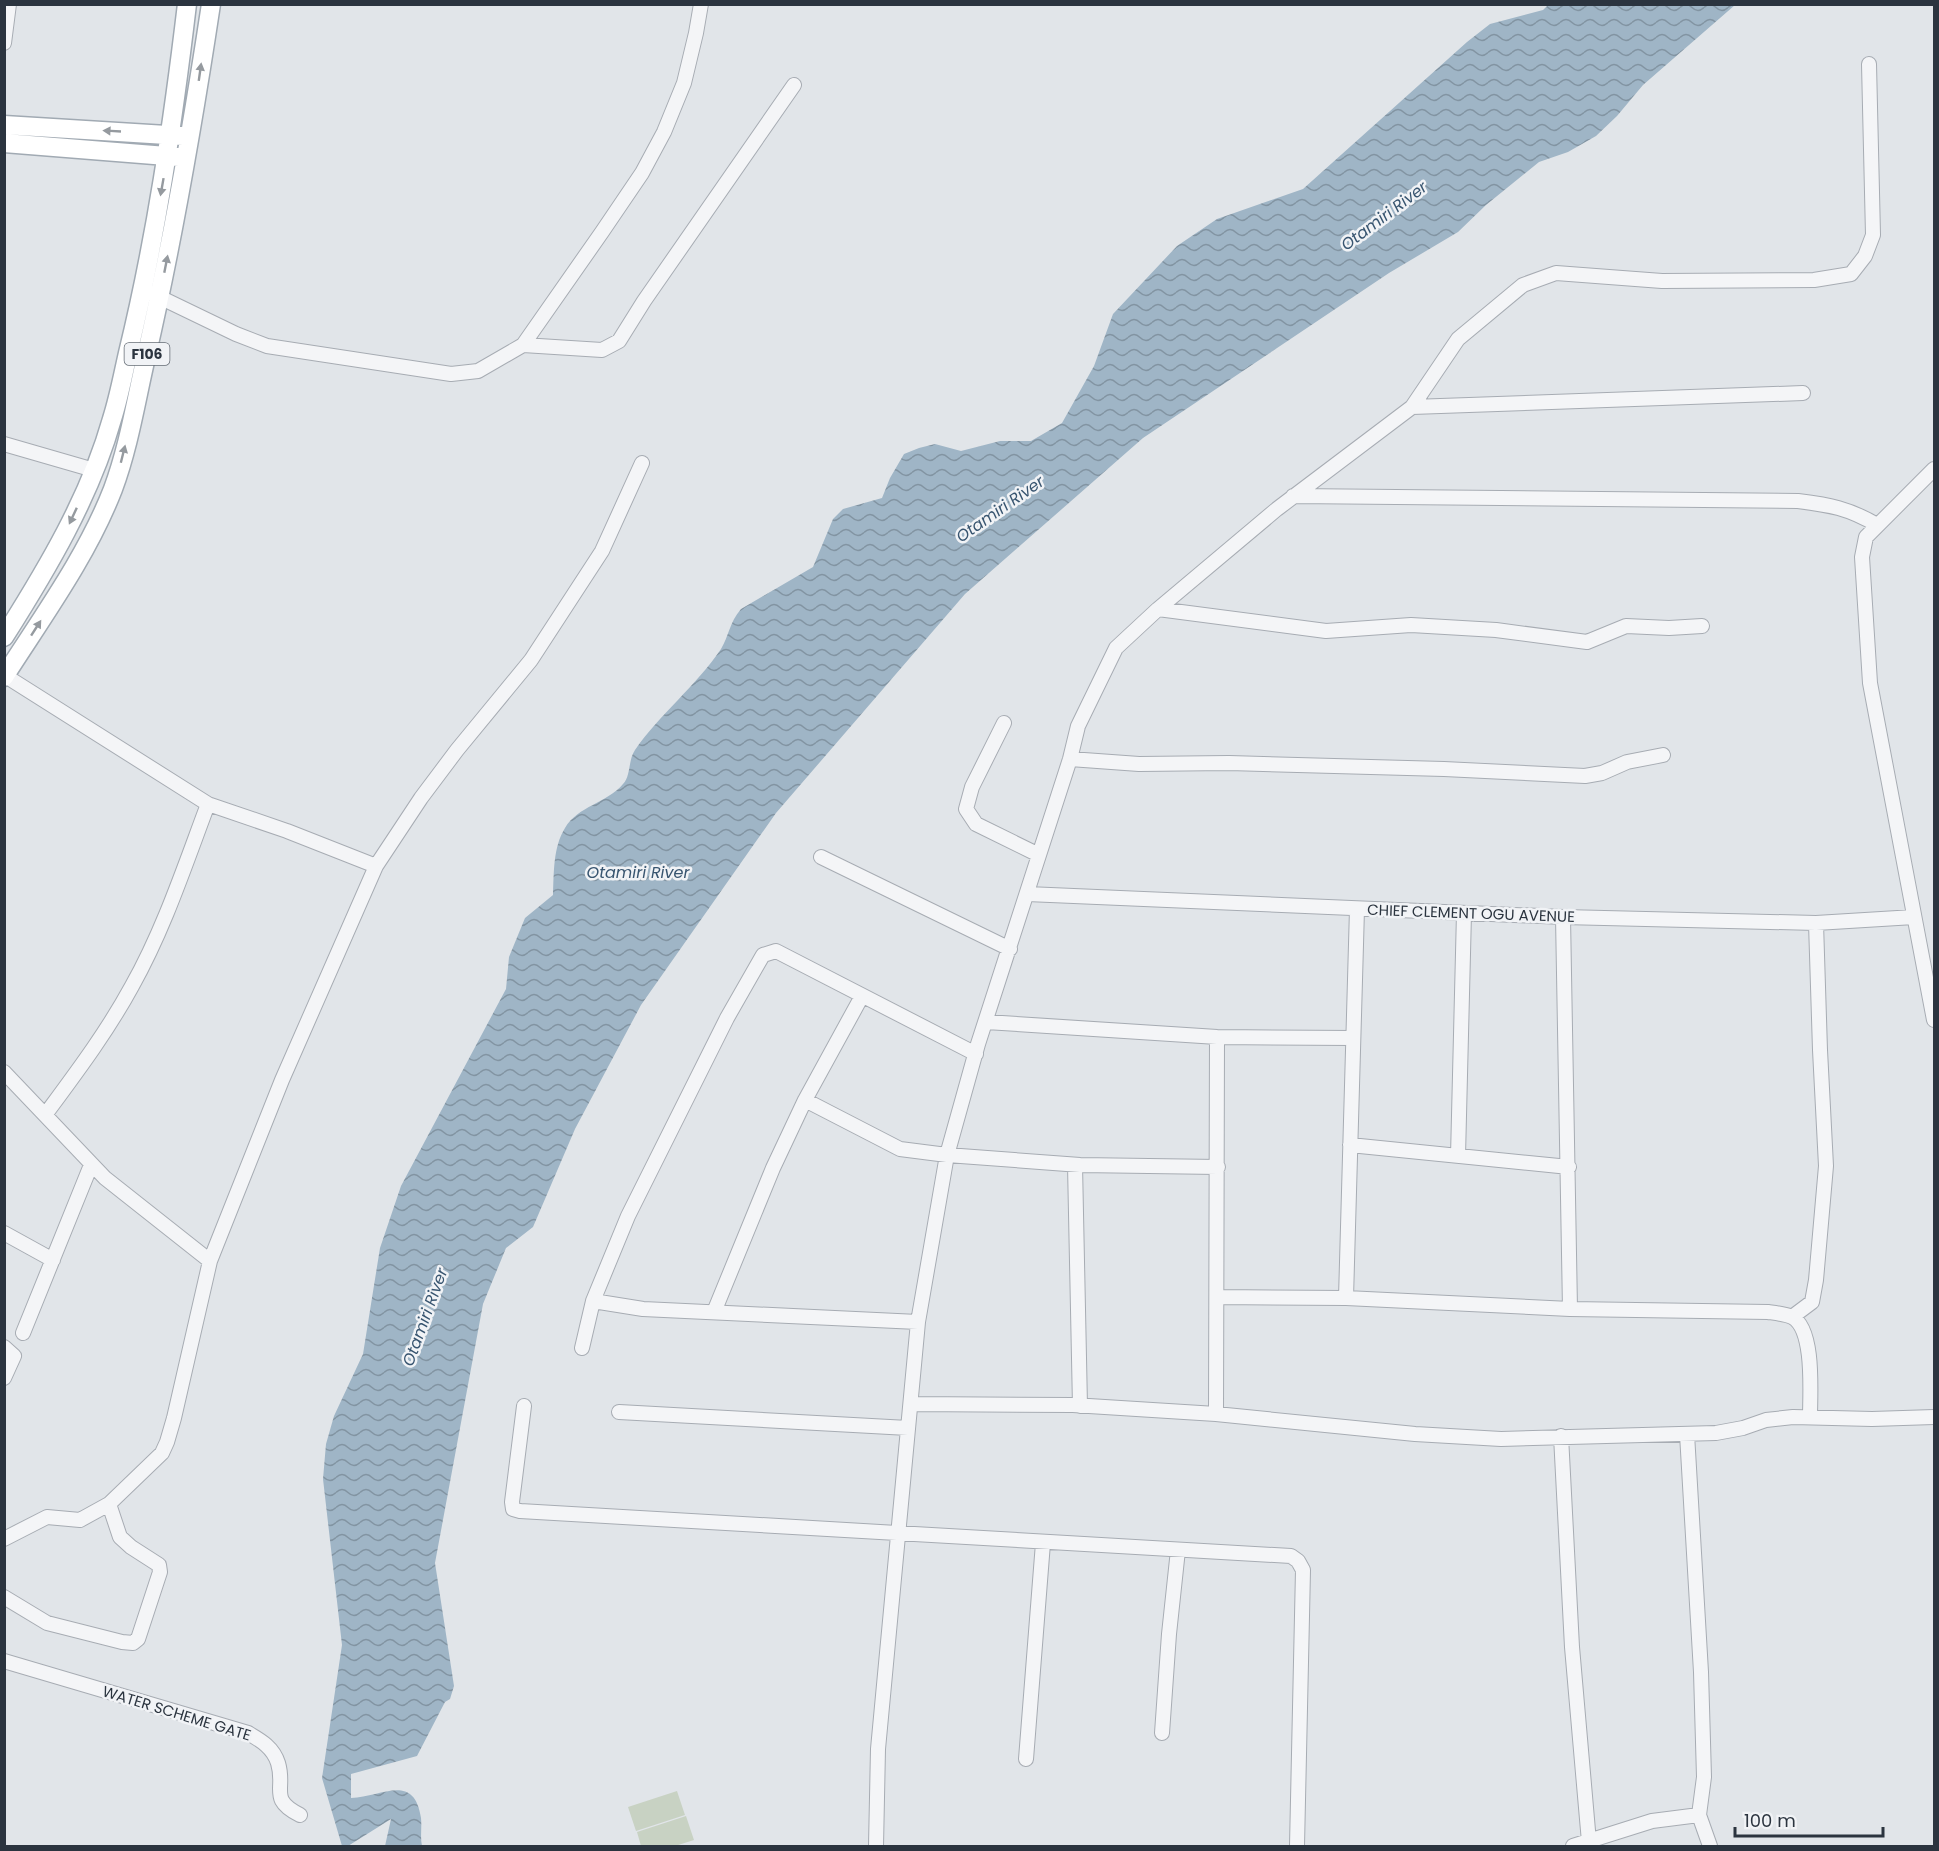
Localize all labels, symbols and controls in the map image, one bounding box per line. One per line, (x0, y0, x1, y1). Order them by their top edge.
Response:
one-way arrow (196, 62, 205, 81)
one-way arrow (102, 126, 121, 135)
water label: Otamiri River (1336, 175, 1433, 256)
one-way arrow (157, 178, 166, 197)
one-way arrow (162, 254, 171, 273)
road number: F106 (124, 343, 170, 365)
one-way arrow (119, 445, 129, 463)
water label: Otamiri River (951, 470, 1050, 548)
one-way arrow (68, 508, 77, 525)
one-way arrow (30, 620, 42, 636)
water label: Otamiri River (587, 861, 690, 884)
street label: CHIEF CLEMENT OGU AVENUE (1367, 899, 1575, 927)
water label: Otamiri River (397, 1264, 454, 1369)
street label: WATER SCHEME GATE (100, 1680, 254, 1746)
scale bar (1735, 1800, 1884, 1838)
text: 100 m (1744, 1808, 1796, 1833)

